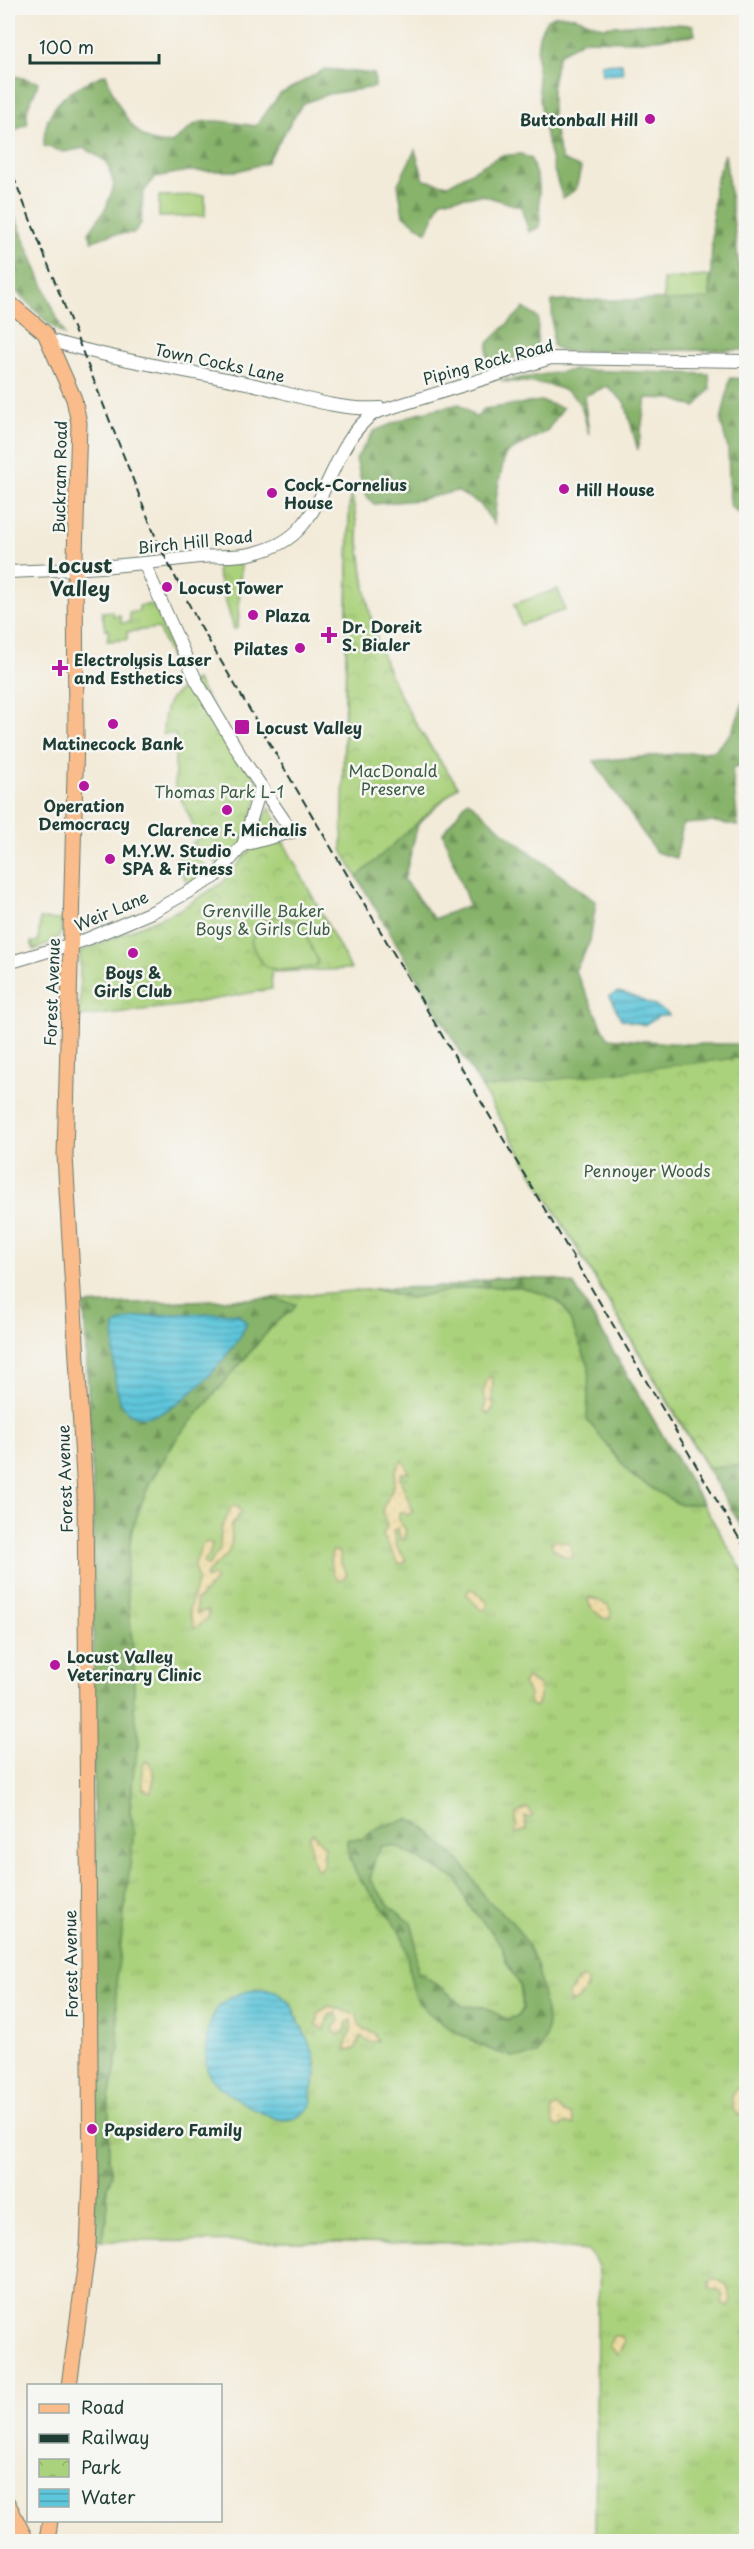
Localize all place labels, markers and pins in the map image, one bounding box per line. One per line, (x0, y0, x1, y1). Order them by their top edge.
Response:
place label: Buttonball Hill (520, 107, 638, 131)
marker: Buttonball Hill (643, 112, 657, 126)
place label: Cock-Cornelius House (284, 472, 407, 514)
place label: Hill House (576, 477, 655, 501)
marker: Hill House (557, 482, 571, 496)
marker: Cock-Cornelius House (265, 486, 279, 500)
place label: Locust Tower (179, 575, 284, 599)
marker: Locust Tower (160, 580, 174, 594)
place label: Plaza (265, 603, 310, 627)
marker: Plaza (246, 608, 260, 622)
place label: Dr. Doreit S. Bialer (342, 614, 422, 656)
marker: Dr. Doreit S. Bialer (320, 626, 338, 644)
place label: Pilates (234, 636, 288, 660)
marker: Pilates (293, 641, 307, 655)
place label: Electrolysis Laser and Esthetics (74, 647, 212, 689)
marker: Electrolysis Laser and Esthetics (51, 659, 69, 677)
place label: Locust Valley (256, 715, 362, 739)
marker: Matinecock Bank (106, 717, 120, 731)
marker: Locust Valley (233, 718, 251, 736)
place label: Matinecock Bank (42, 731, 184, 755)
marker: Operation Democracy (77, 779, 91, 793)
place label: Operation Democracy (38, 793, 130, 835)
marker: Clarence F. Michalis (220, 803, 234, 817)
place label: Clarence F. Michalis (147, 817, 307, 841)
place label: M.Y.W. Studio SPA & Fitness (122, 838, 233, 880)
marker: M.Y.W. Studio SPA & Fitness (103, 852, 117, 866)
marker: Boys & Girls Club (126, 946, 140, 960)
place label: Boys & Girls Club (94, 960, 172, 1002)
place label: Locust Valley Veterinary Clinic (67, 1644, 202, 1686)
marker: Locust Valley Veterinary Clinic (48, 1658, 62, 1672)
place label: Papsidero Family (104, 2117, 242, 2141)
marker: Papsidero Family (85, 2122, 99, 2136)

